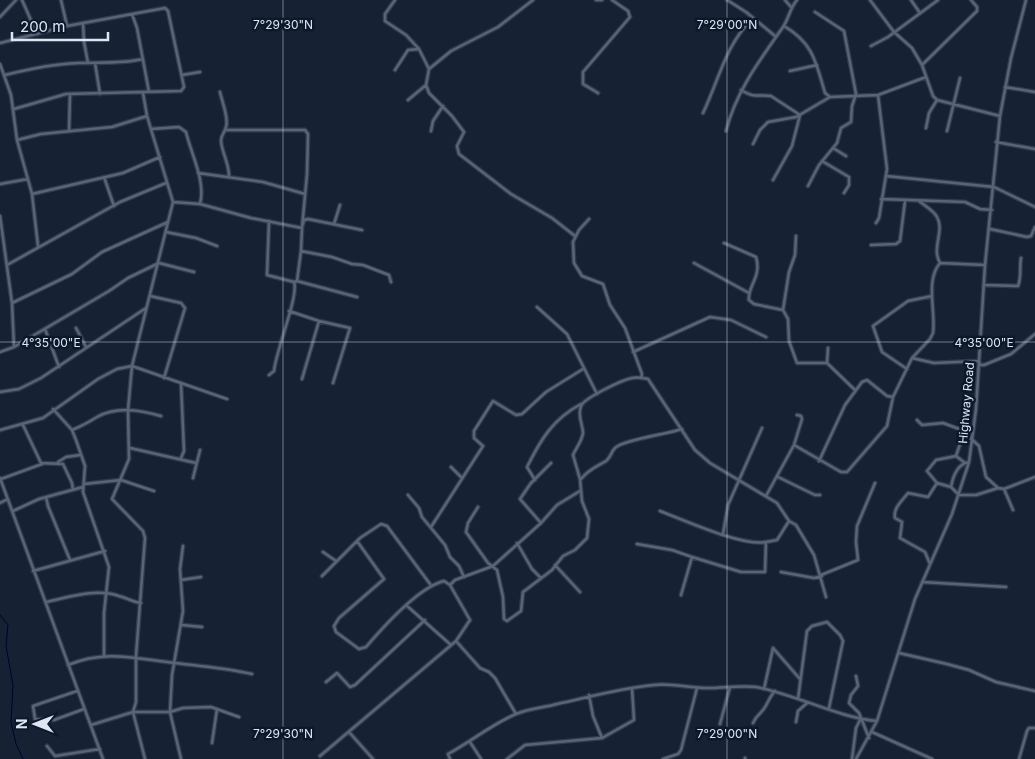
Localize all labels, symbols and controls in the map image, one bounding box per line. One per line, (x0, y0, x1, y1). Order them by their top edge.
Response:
scale bar (12, 10, 109, 42)
text: 200 m (20, 17, 65, 36)
text: 7°29'30"N (253, 17, 313, 32)
text: 7°29'00"N (697, 17, 757, 32)
text: 4°35'00"E (21, 335, 81, 350)
text: 4°35'00"E (954, 335, 1014, 350)
street label: Highway Road (955, 362, 977, 444)
north arrow (10, 699, 60, 749)
text: N (13, 719, 30, 729)
text: 7°29'30"N (253, 726, 313, 741)
text: 7°29'00"N (697, 726, 757, 741)

